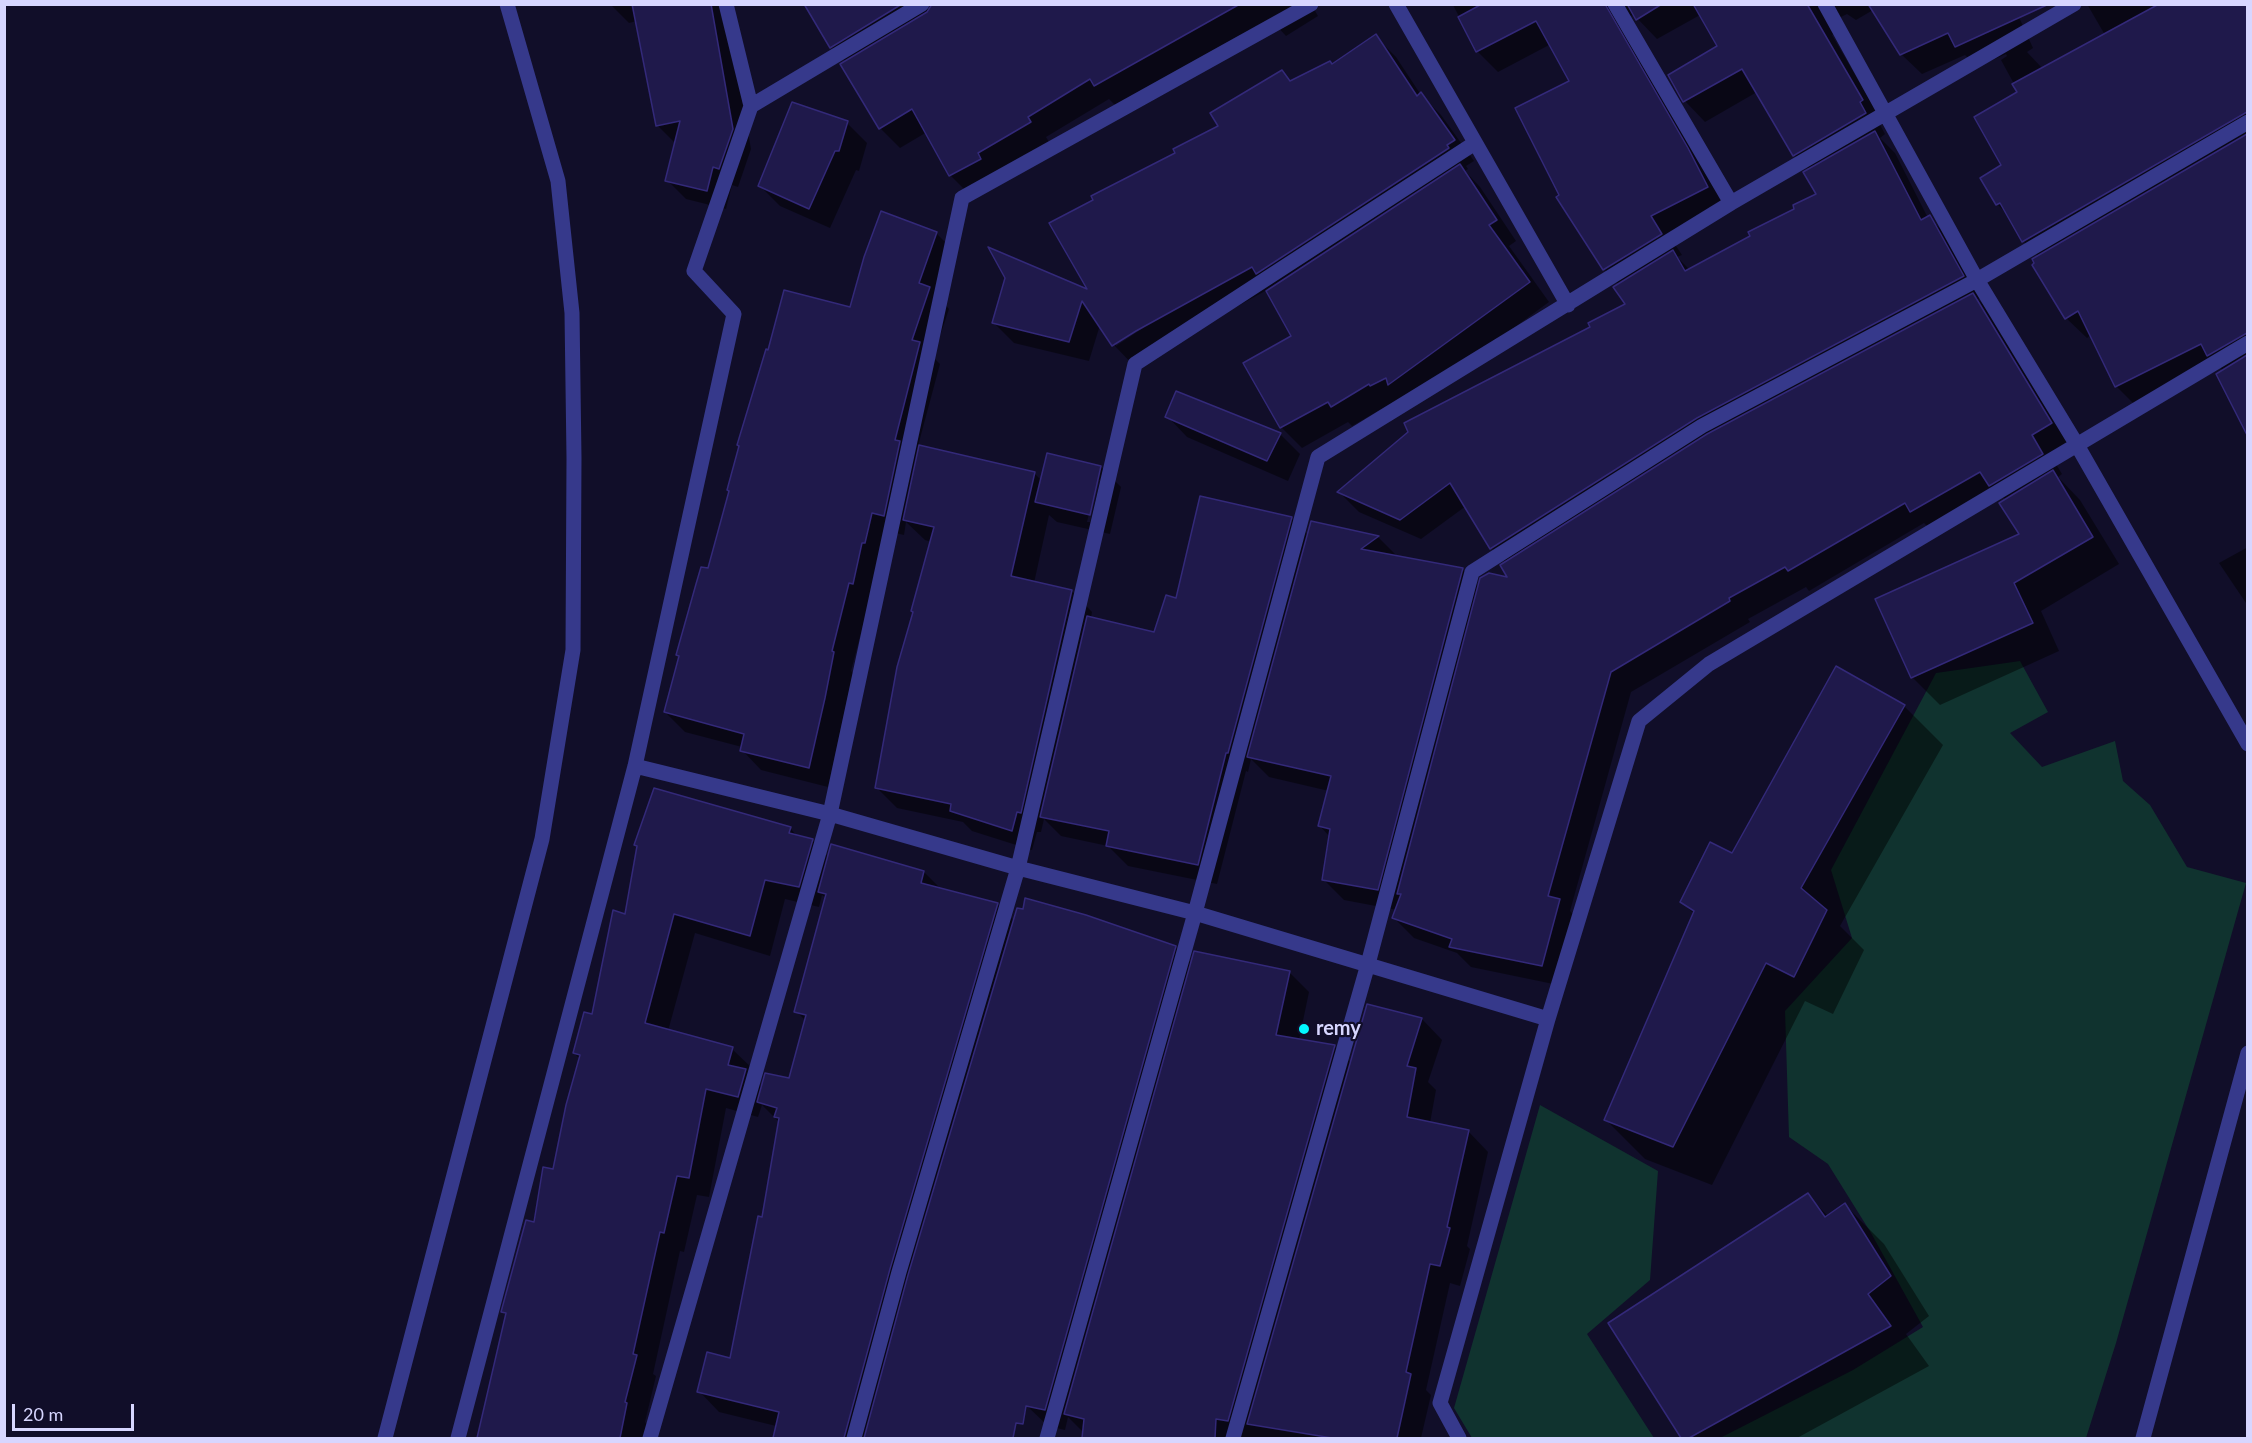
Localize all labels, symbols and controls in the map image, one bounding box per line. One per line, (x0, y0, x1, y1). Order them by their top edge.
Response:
place label: remy (1316, 1017, 1361, 1041)
marker: remy (1297, 1022, 1311, 1036)
scale bar (15, 1392, 136, 1430)
text: 20 m (23, 1403, 63, 1425)

